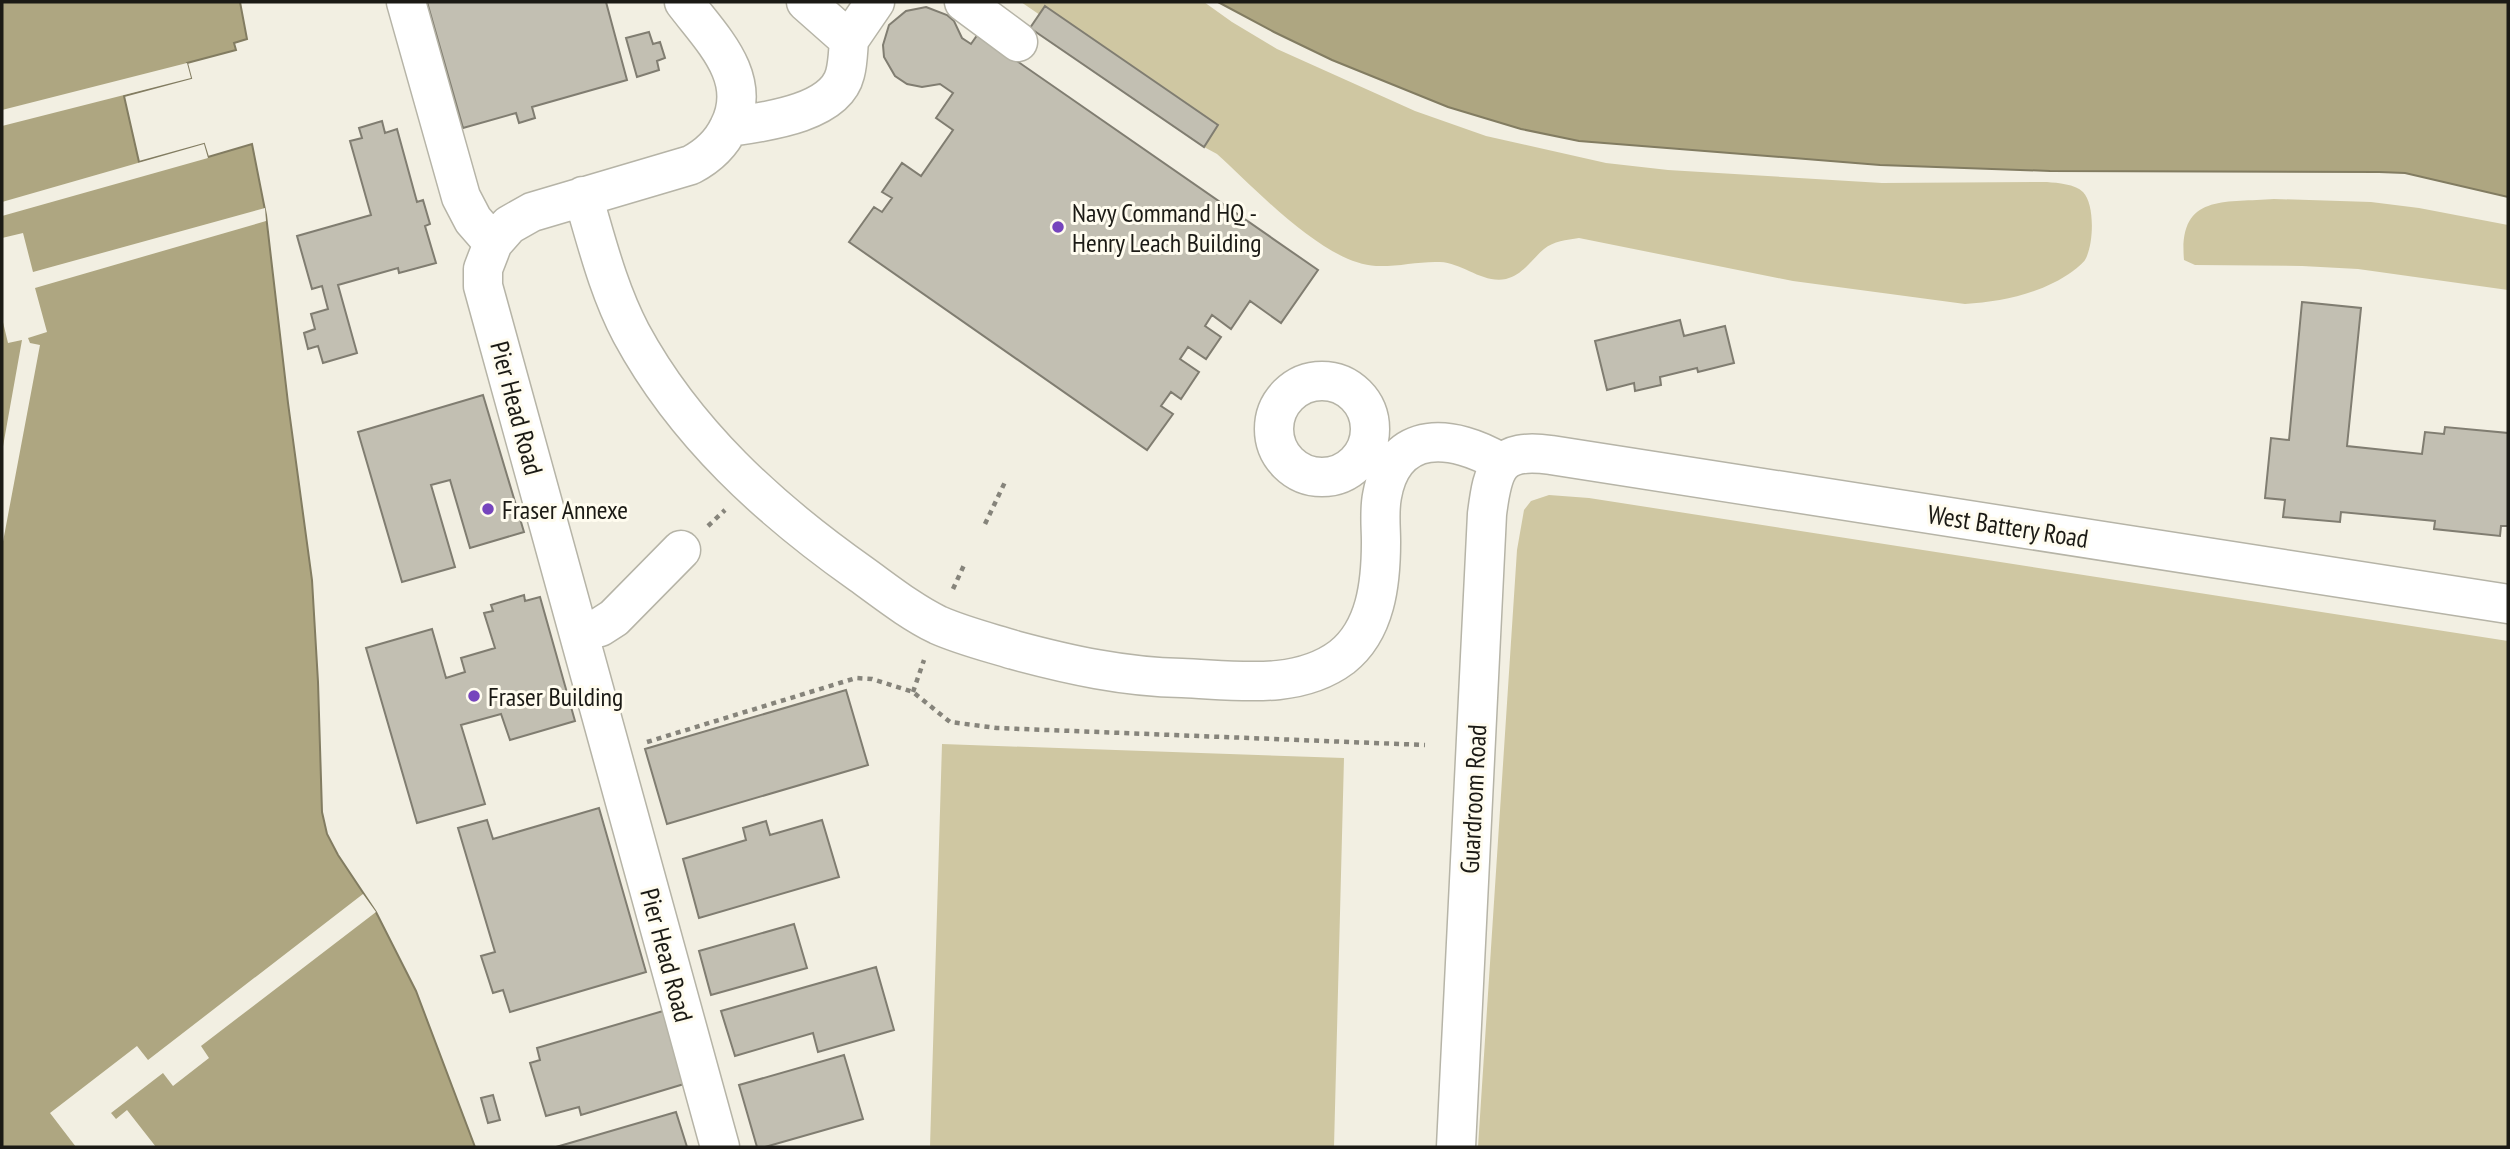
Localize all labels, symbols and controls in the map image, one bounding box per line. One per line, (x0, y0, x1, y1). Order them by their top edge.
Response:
place label: Navy Command HQ - Henry Leach Building (1072, 196, 1262, 259)
marker: Navy Command HQ - Henry Leach Building (1050, 219, 1066, 235)
street label: Pier Head Road (483, 338, 551, 478)
place label: Fraser Annexe (502, 493, 628, 526)
street label: West Battery Road (1925, 497, 2091, 555)
marker: Fraser Annexe (480, 501, 496, 517)
place label: Fraser Building (488, 680, 623, 713)
marker: Fraser Building (466, 688, 482, 704)
street label: Guardroom Road (1453, 724, 1493, 874)
street label: Pier Head Road (633, 885, 701, 1025)

